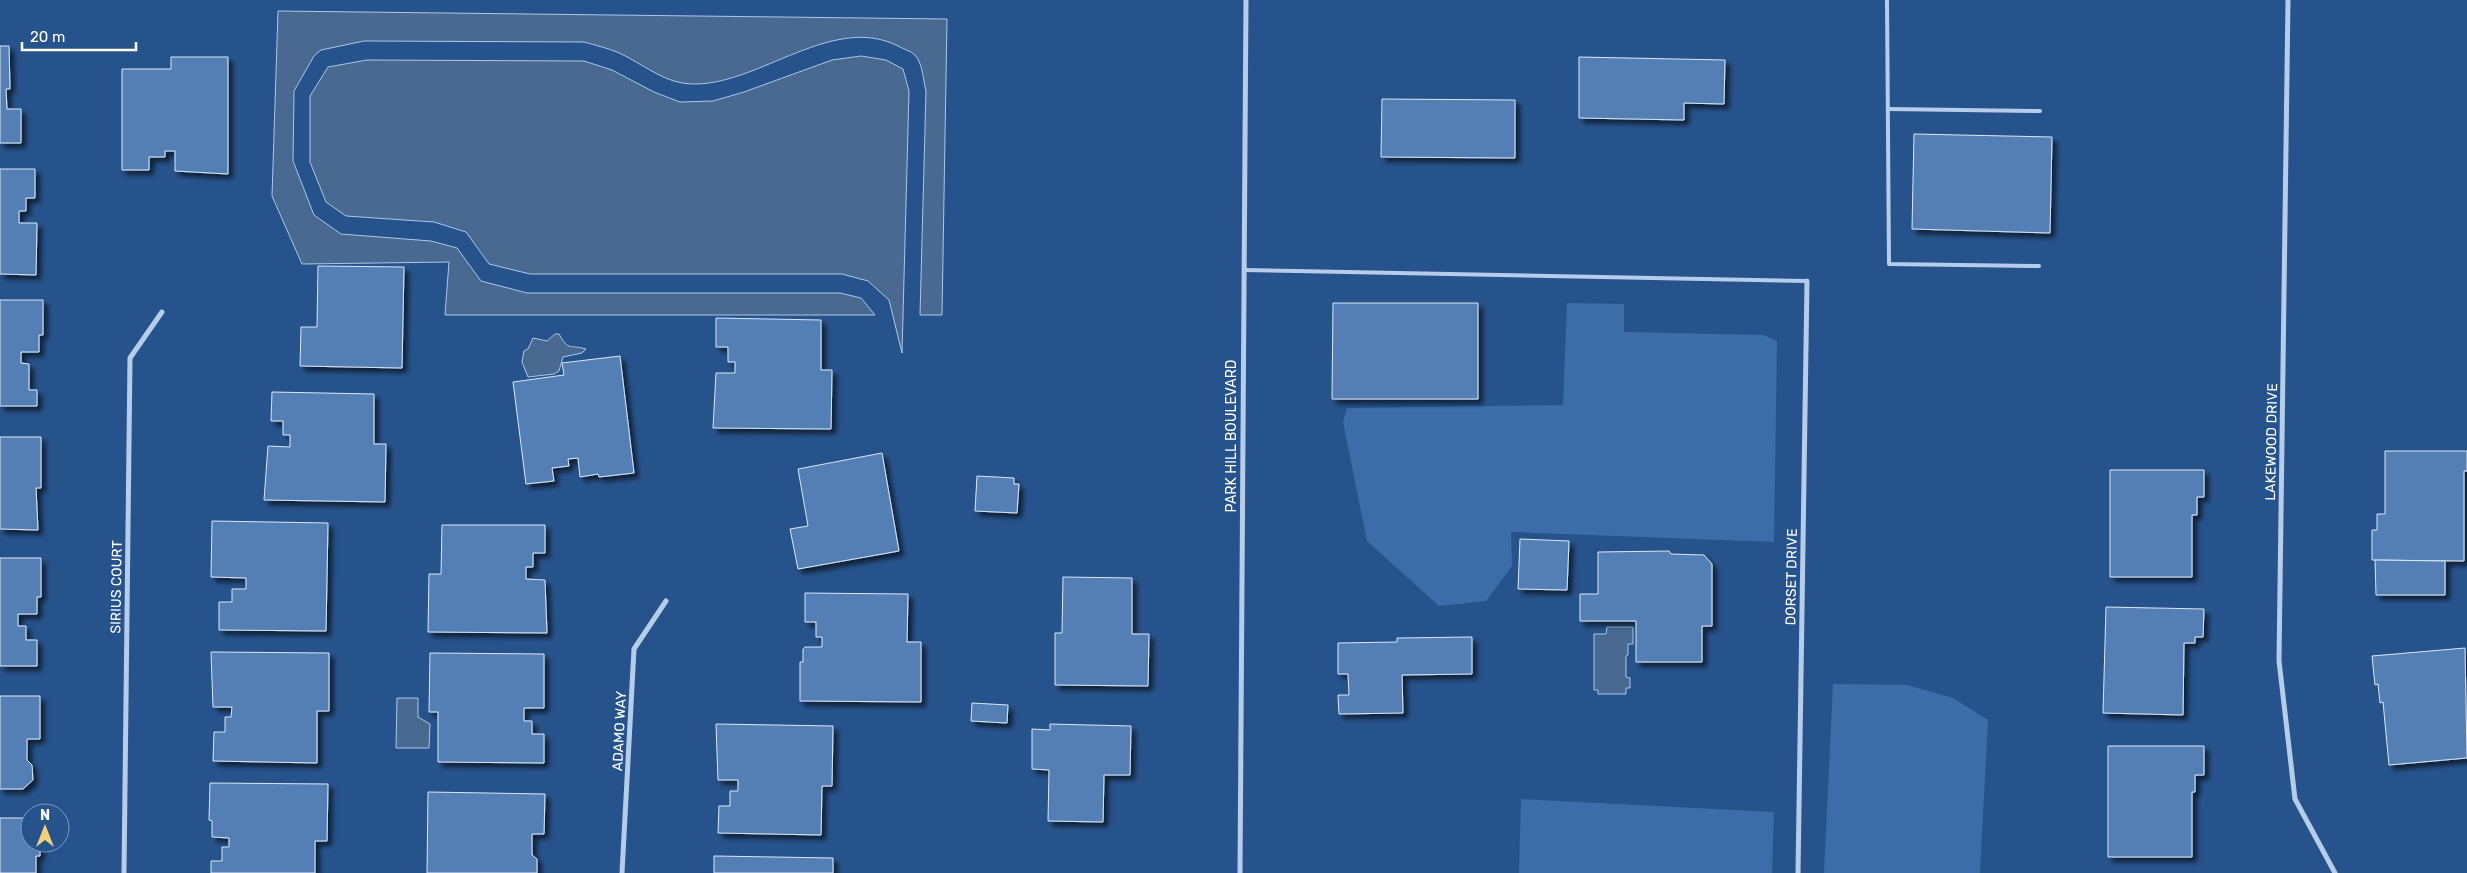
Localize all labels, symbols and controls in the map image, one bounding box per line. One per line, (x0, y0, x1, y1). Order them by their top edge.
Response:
scale bar (22, 20, 136, 52)
text: 20 m (30, 28, 65, 46)
street label: PARK HILL BOULEVARD (1223, 360, 1240, 512)
street label: LAKEWOOD DRIVE (2262, 383, 2281, 501)
street label: DORSET DRIVE (1782, 528, 1801, 626)
street label: SIRIUS COURT (107, 540, 126, 634)
street label: ADAMO WAY (609, 690, 630, 772)
north arrow (20, 803, 70, 853)
text: N (40, 807, 50, 824)

